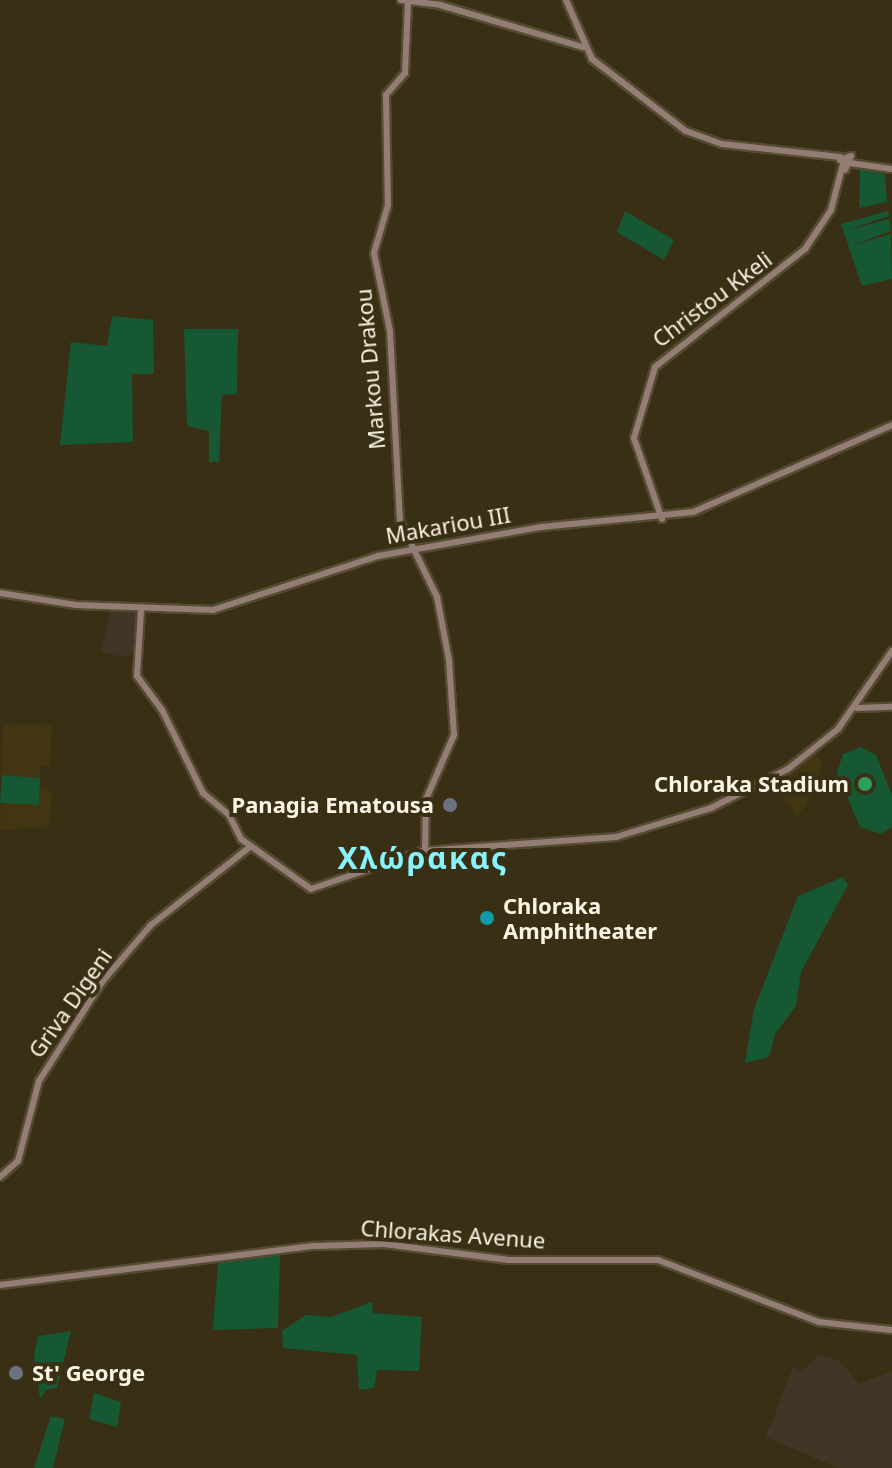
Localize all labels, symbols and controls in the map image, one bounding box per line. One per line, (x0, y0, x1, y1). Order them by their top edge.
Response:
street label: Christou Kkeli (647, 246, 777, 352)
street label: Markou Drakou (350, 287, 390, 451)
street label: Makariou III (384, 501, 512, 549)
place label: Chloraka Stadium (654, 771, 849, 797)
marker: Chloraka Stadium (856, 775, 874, 793)
place label: Panagia Ematousa (232, 792, 434, 818)
marker: Panagia Ematousa (441, 796, 459, 814)
district label: Χλώρακας (338, 840, 508, 876)
place label: Chloraka Amphitheater (503, 892, 657, 944)
marker: Chloraka Amphitheater (478, 909, 496, 927)
street label: Griva Digeni (23, 943, 117, 1063)
street label: Chlorakas Avenue (360, 1214, 546, 1254)
place label: St' George (32, 1360, 145, 1386)
marker: St' George (7, 1364, 25, 1382)

